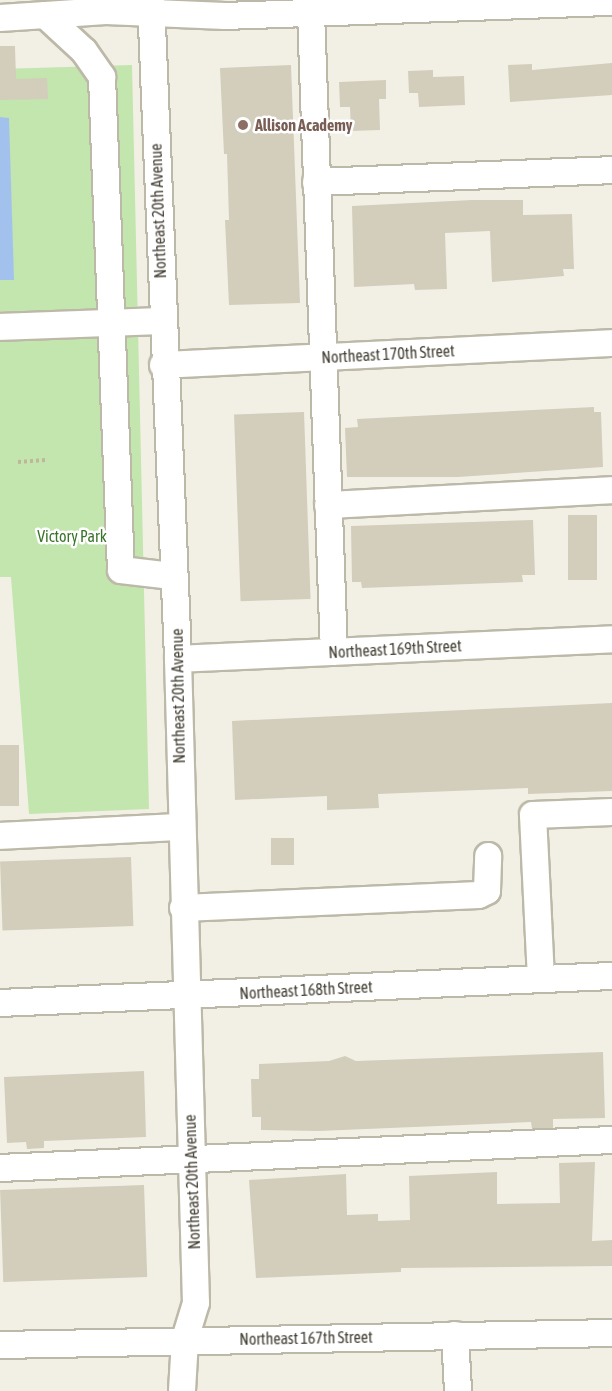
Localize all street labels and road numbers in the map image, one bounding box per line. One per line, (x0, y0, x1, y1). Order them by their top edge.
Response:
street label: Northeast 20th Avenue (146, 143, 170, 279)
street label: Northeast 170th Street (321, 341, 455, 367)
street label: Northeast 20th Avenue (167, 628, 189, 764)
street label: Northeast 169th Street (328, 636, 462, 662)
street label: Northeast 168th Street (239, 977, 373, 1003)
street label: Northeast 20th Avenue (180, 1114, 204, 1250)
street label: Northeast 167th Street (239, 1327, 373, 1349)

